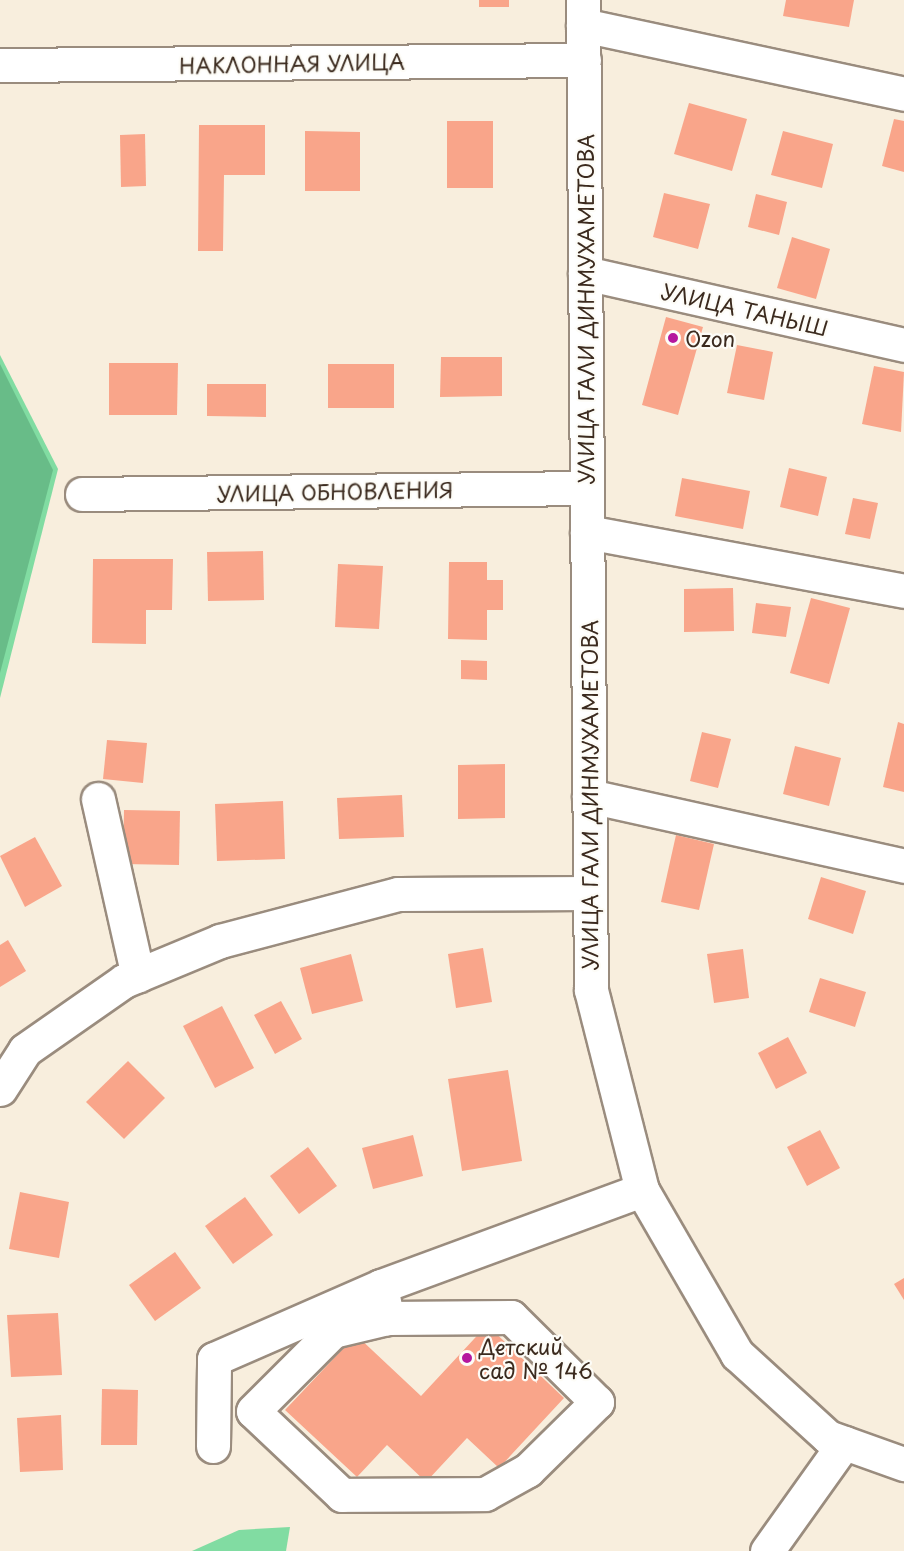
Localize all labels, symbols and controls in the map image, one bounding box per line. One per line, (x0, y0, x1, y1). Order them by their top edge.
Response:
street label: НАКЛОННАЯ УЛИЦА (179, 48, 405, 78)
street label: УЛИЦА ГАЛИ ДИНМУХАМЕТОВА (572, 133, 598, 485)
street label: УЛИЦА ТАНЫШ (658, 277, 832, 341)
place label: Ozon (685, 325, 735, 351)
marker: Ozon (666, 331, 680, 345)
street label: УЛИЦА ОБНОВЛЕНИЯ (216, 476, 454, 506)
street label: УЛИЦА ГАЛИ ДИНМУХАМЕТОВА (576, 619, 602, 971)
place label: Детский сад № 146 (479, 1333, 593, 1383)
marker: Детский сад № 146 (460, 1351, 474, 1365)

